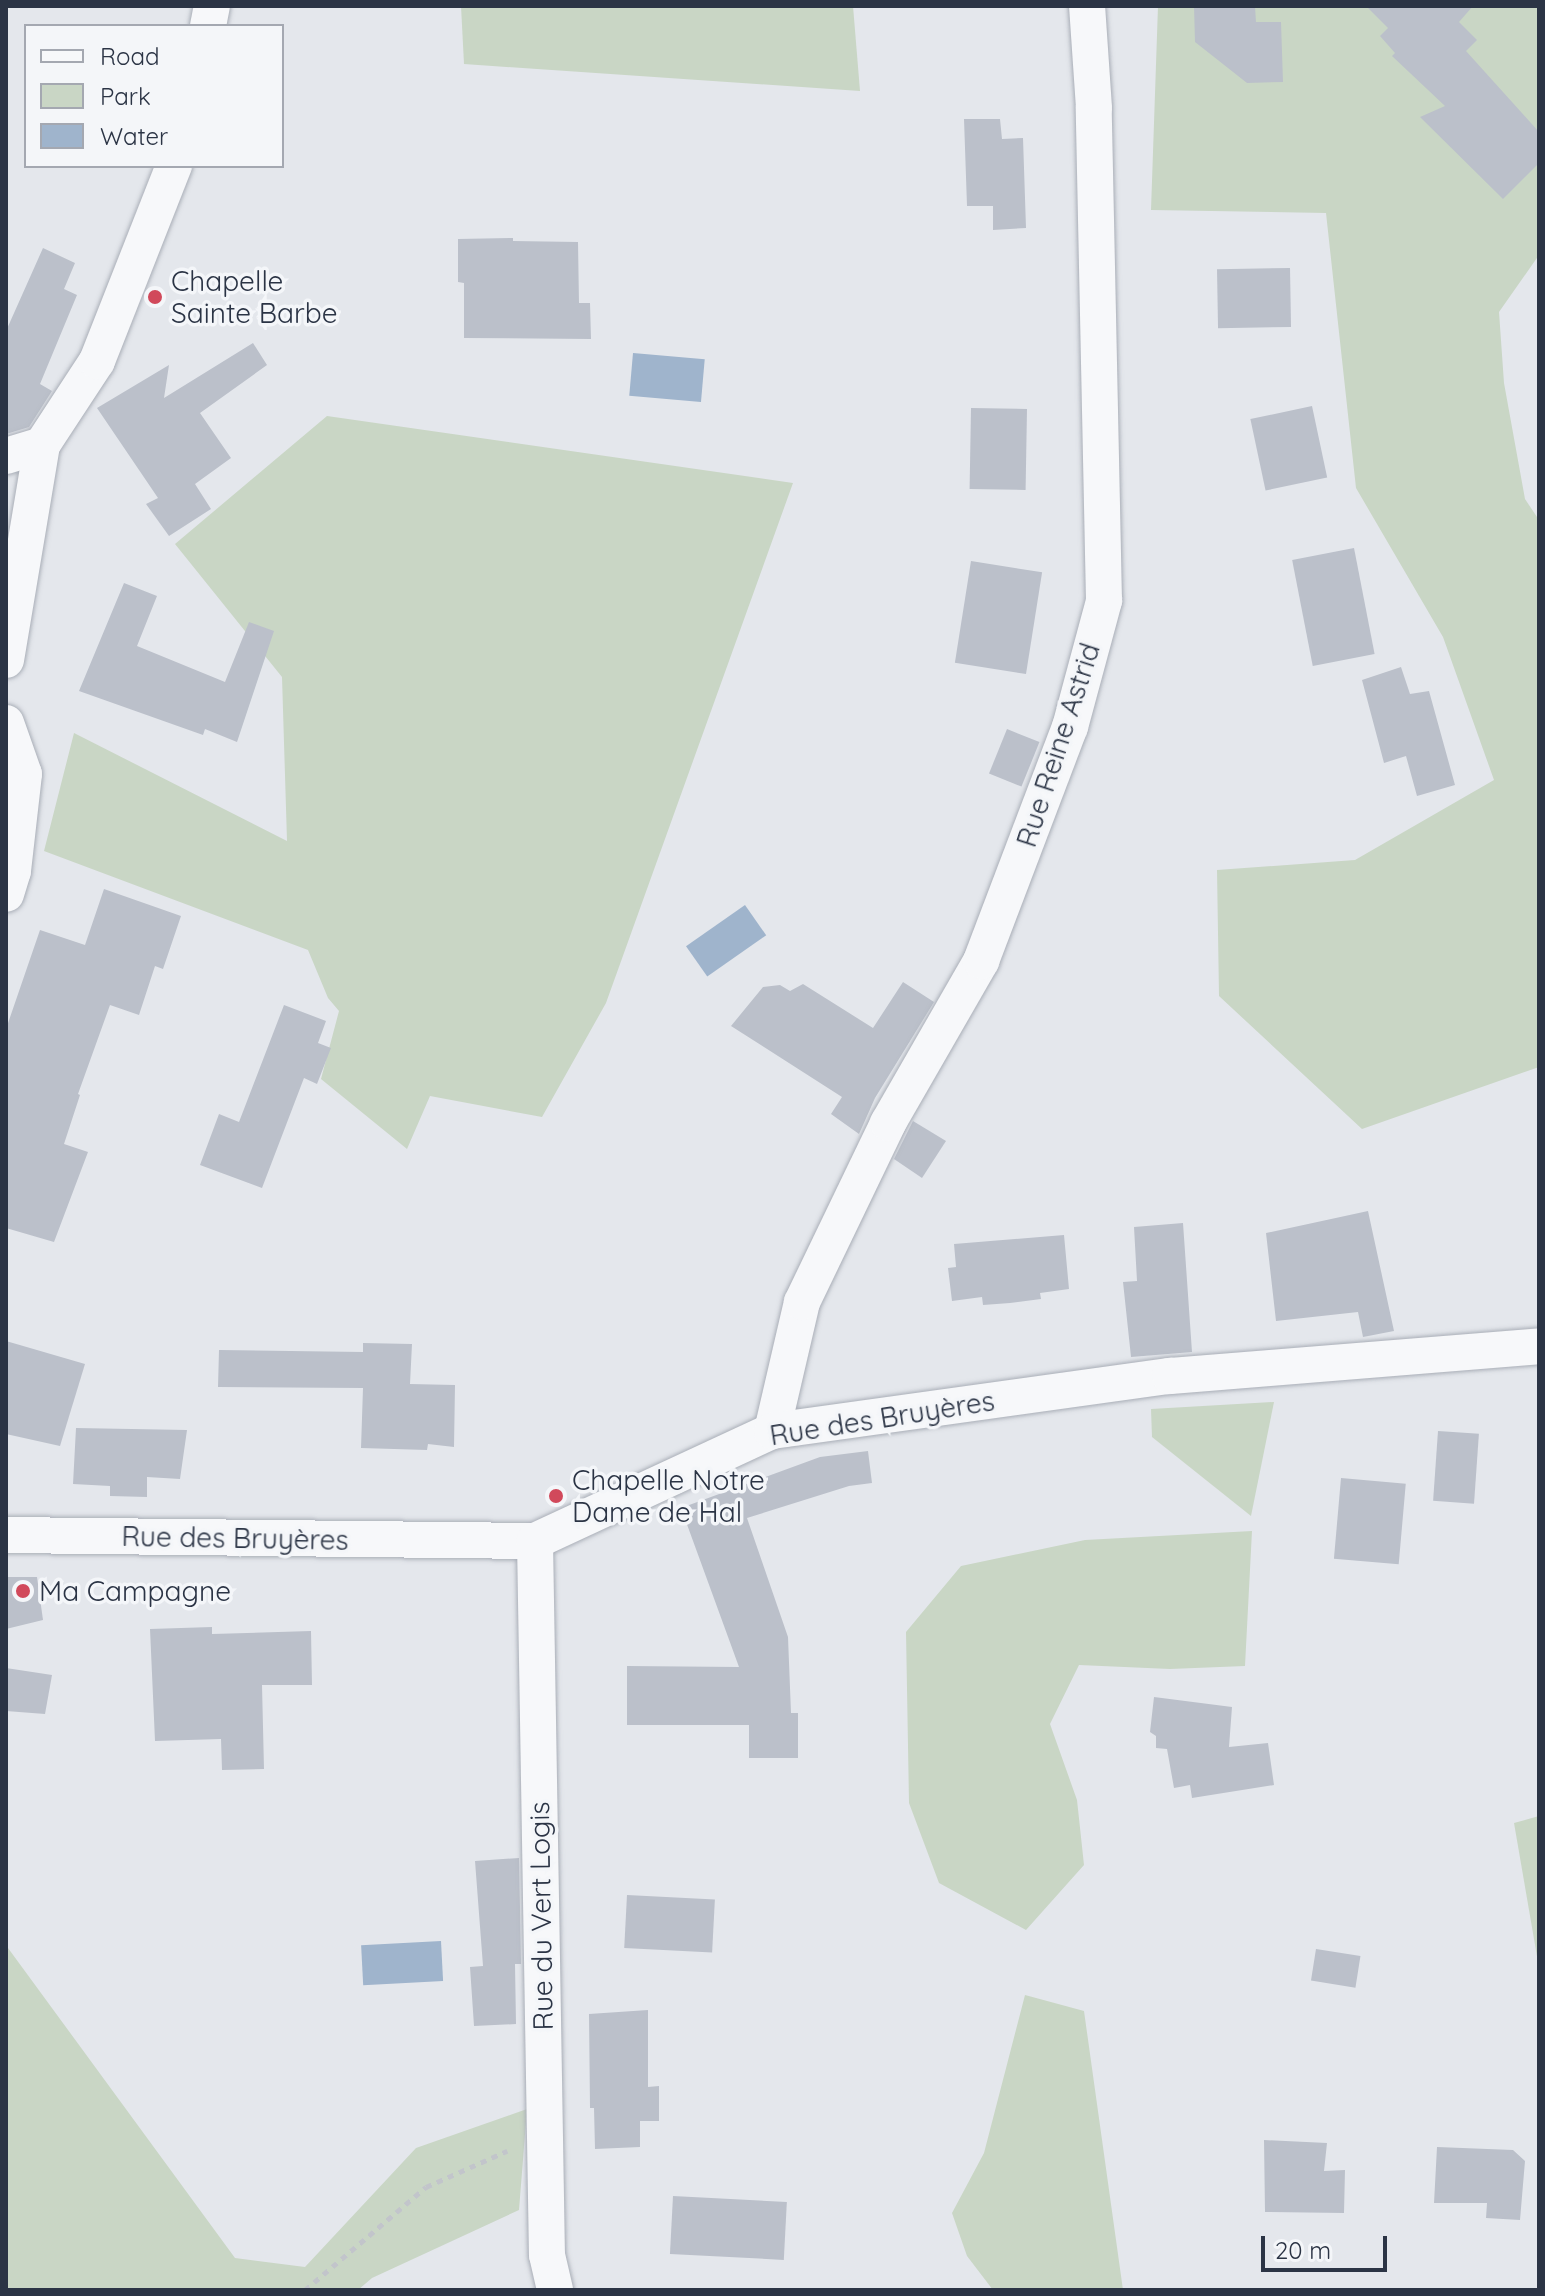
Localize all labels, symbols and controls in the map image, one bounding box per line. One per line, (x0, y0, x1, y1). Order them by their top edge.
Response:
legend (24, 24, 284, 168)
text: Road (100, 41, 160, 71)
text: Park (100, 81, 151, 111)
text: Water (100, 121, 168, 151)
place label: Chapelle Sainte Barbe (171, 264, 337, 330)
marker: Chapelle Sainte Barbe (146, 288, 164, 306)
street label: Rue Reine Astrid (1009, 639, 1107, 851)
street label: Rue des Bruyères (767, 1384, 997, 1452)
place label: Chapelle Notre Dame de Hal (572, 1463, 765, 1529)
marker: Chapelle Notre Dame de Hal (547, 1487, 565, 1505)
street label: Rue des Bruyères (121, 1519, 349, 1557)
place label: Ma Campagne (39, 1574, 231, 1608)
marker: Ma Campagne (14, 1582, 32, 1600)
street label: Rue du Vert Logis (522, 1801, 560, 2031)
scale bar (1265, 2220, 1391, 2270)
text: 20 m (1275, 2235, 1331, 2265)

